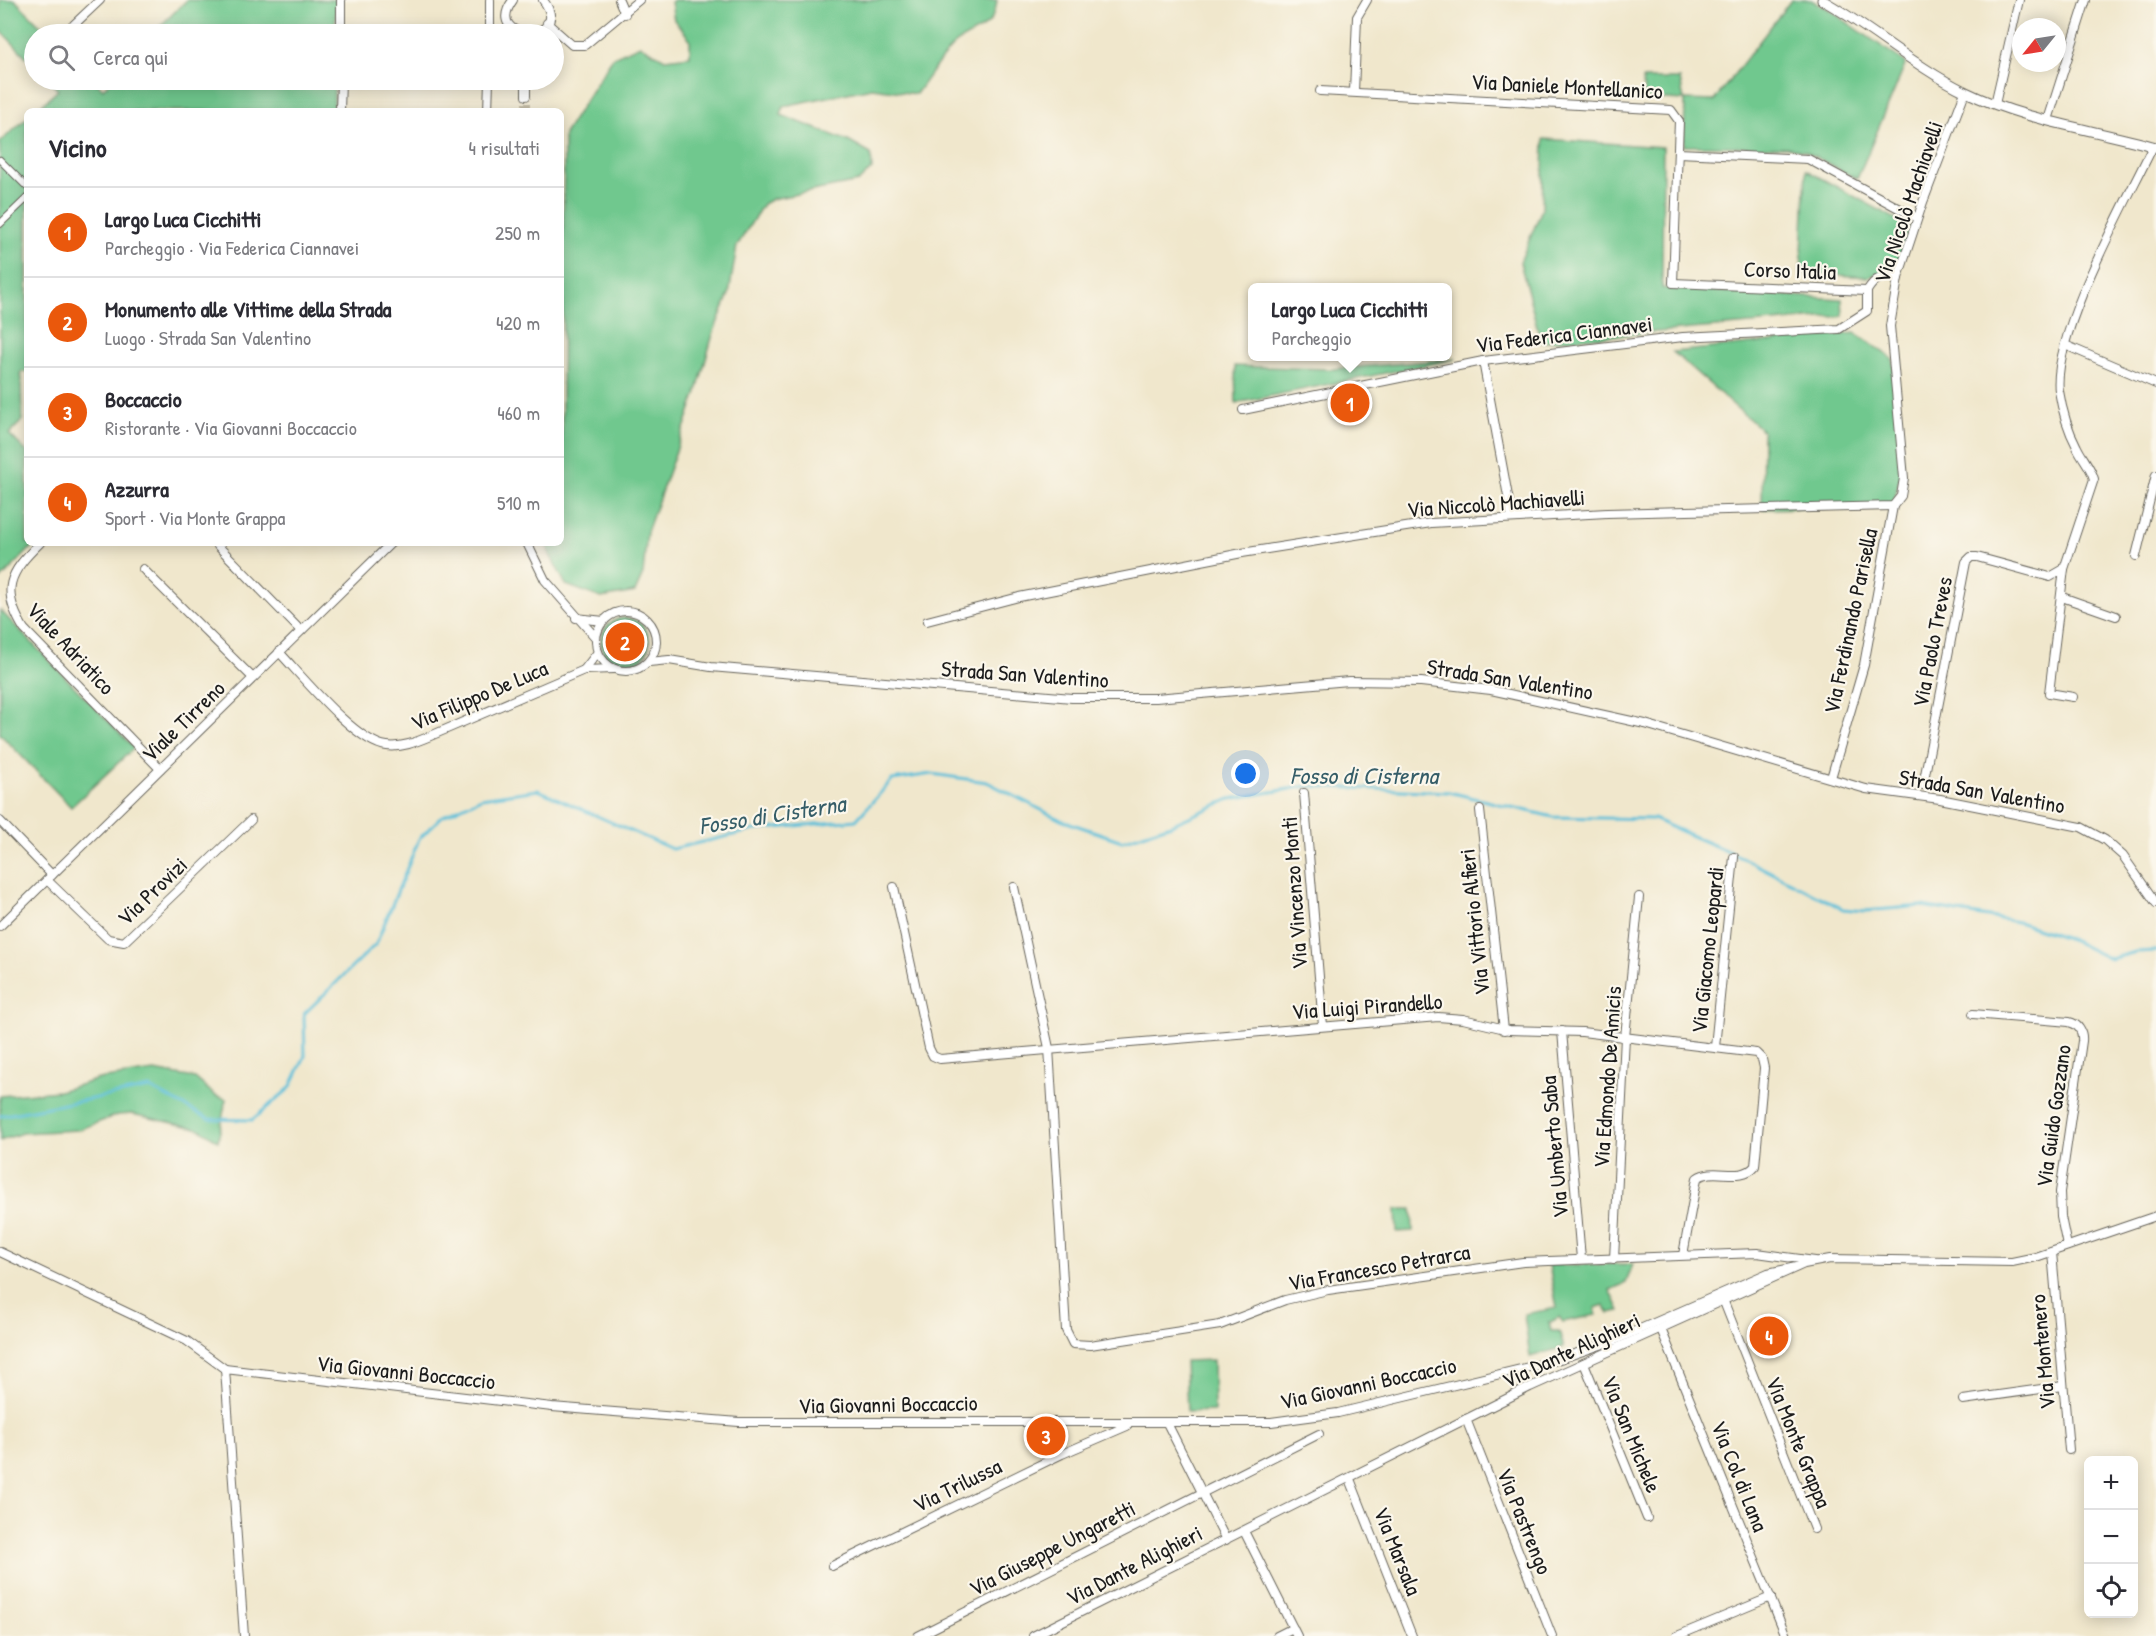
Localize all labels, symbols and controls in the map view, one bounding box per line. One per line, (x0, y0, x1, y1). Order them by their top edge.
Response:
north arrow (2012, 18, 2066, 72)
search box (24, 24, 564, 90)
icon: search (45, 41, 78, 74)
text: Cerca qui (93, 42, 168, 72)
street label: Via Daniele Montellanico (1470, 66, 1664, 106)
street label: Via Nicolò Machiavelli (1866, 117, 1950, 287)
text: Vicino (48, 130, 107, 165)
text: 4 risultati (469, 134, 540, 161)
text: Largo Luca Cicchitti (105, 204, 262, 234)
text: 1 (64, 219, 71, 246)
text: 250 m (495, 219, 540, 246)
text: Parcheggio · Via Federica Ciannavei (105, 234, 359, 261)
street label: Corso Italia (1743, 253, 1837, 287)
popup (1248, 283, 1452, 361)
text: Monumento alle Vittime della Strada (105, 294, 391, 324)
text: Largo Luca Cicchitti (1272, 294, 1428, 324)
street label: Via Federica Ciannavei (1474, 308, 1654, 360)
text: 2 (63, 309, 72, 336)
text: 420 m (496, 309, 540, 336)
text: Luogo · Strada San Valentino (105, 324, 311, 351)
text: Parcheggio (1272, 324, 1351, 351)
pin: 1 (1330, 380, 1370, 426)
text: Boccaccio (105, 384, 182, 414)
text: 3 (63, 399, 72, 426)
text: 460 m (497, 399, 540, 426)
text: Ristorante · Via Giovanni Boccaccio (105, 414, 357, 441)
text: Azzurra (105, 474, 169, 504)
street label: Via Niccolò Machiavelli (1406, 482, 1586, 524)
text: 4 (64, 489, 71, 516)
text: 510 m (497, 489, 540, 516)
text: Sport · Via Monte Grappa (105, 504, 285, 531)
street label: Via Ferdinando Parisella (1816, 525, 1884, 717)
street label: Via Paolo Treves (1905, 574, 1959, 710)
street label: Viale Adriatico (20, 595, 122, 701)
pin: 2 (606, 620, 644, 664)
street label: Strada San Valentino (1425, 651, 1595, 707)
street label: Via Filippo De Luca (406, 653, 552, 737)
street label: Strada San Valentino (940, 653, 1110, 695)
street label: Viale Tirreno (135, 674, 231, 768)
your location (1231, 759, 1260, 788)
water label: Fosso di Cisterna (1290, 759, 1440, 791)
street label: Strada San Valentino (1897, 762, 2067, 820)
water label: Fosso di Cisterna (697, 786, 850, 841)
street label: Via Vincenzo Monti (1274, 816, 1314, 970)
street label: Via Vittorio Alfieri (1451, 847, 1497, 997)
street label: Via Provizi (110, 850, 194, 932)
street label: Via Giacomo Leopardi (1683, 865, 1731, 1035)
street label: Via Edmondo De Amicis (1586, 985, 1628, 1169)
street label: Via Luigi Pirandello (1291, 986, 1443, 1026)
street label: Via Guido Gozzano (2028, 1043, 2078, 1189)
street label: Via Umberto Saba (1533, 1074, 1575, 1219)
street label: Via Francesco Petrarca (1286, 1236, 1473, 1298)
street label: Via Montenero (2022, 1293, 2062, 1411)
street label: Via Dante Alighieri (1497, 1305, 1645, 1395)
pin: 4 (1750, 1314, 1788, 1358)
street label: Via Giovanni Boccaccio (315, 1348, 497, 1396)
street label: Via Giovanni Boccaccio (1277, 1350, 1459, 1416)
street label: Via San Michele (1595, 1371, 1669, 1497)
street label: Via Monte Grappa (1759, 1372, 1839, 1513)
street label: Via Giovanni Boccaccio (798, 1387, 978, 1421)
pin: 3 (1026, 1414, 1066, 1458)
street label: Via Col di Lana (1704, 1416, 1776, 1536)
street label: Via Trilussa (908, 1451, 1007, 1519)
map controls (2084, 1456, 2138, 1618)
button: + (2084, 1456, 2138, 1510)
street label: Via Pastrengo (1490, 1463, 1560, 1579)
street label: Via Giuseppe Ungaretti (964, 1493, 1140, 1603)
street label: Via Marsala (1367, 1502, 1429, 1600)
button: − (2084, 1510, 2138, 1564)
street label: Via Dante Alighieri (1061, 1518, 1207, 1612)
button: locate (2084, 1564, 2138, 1618)

